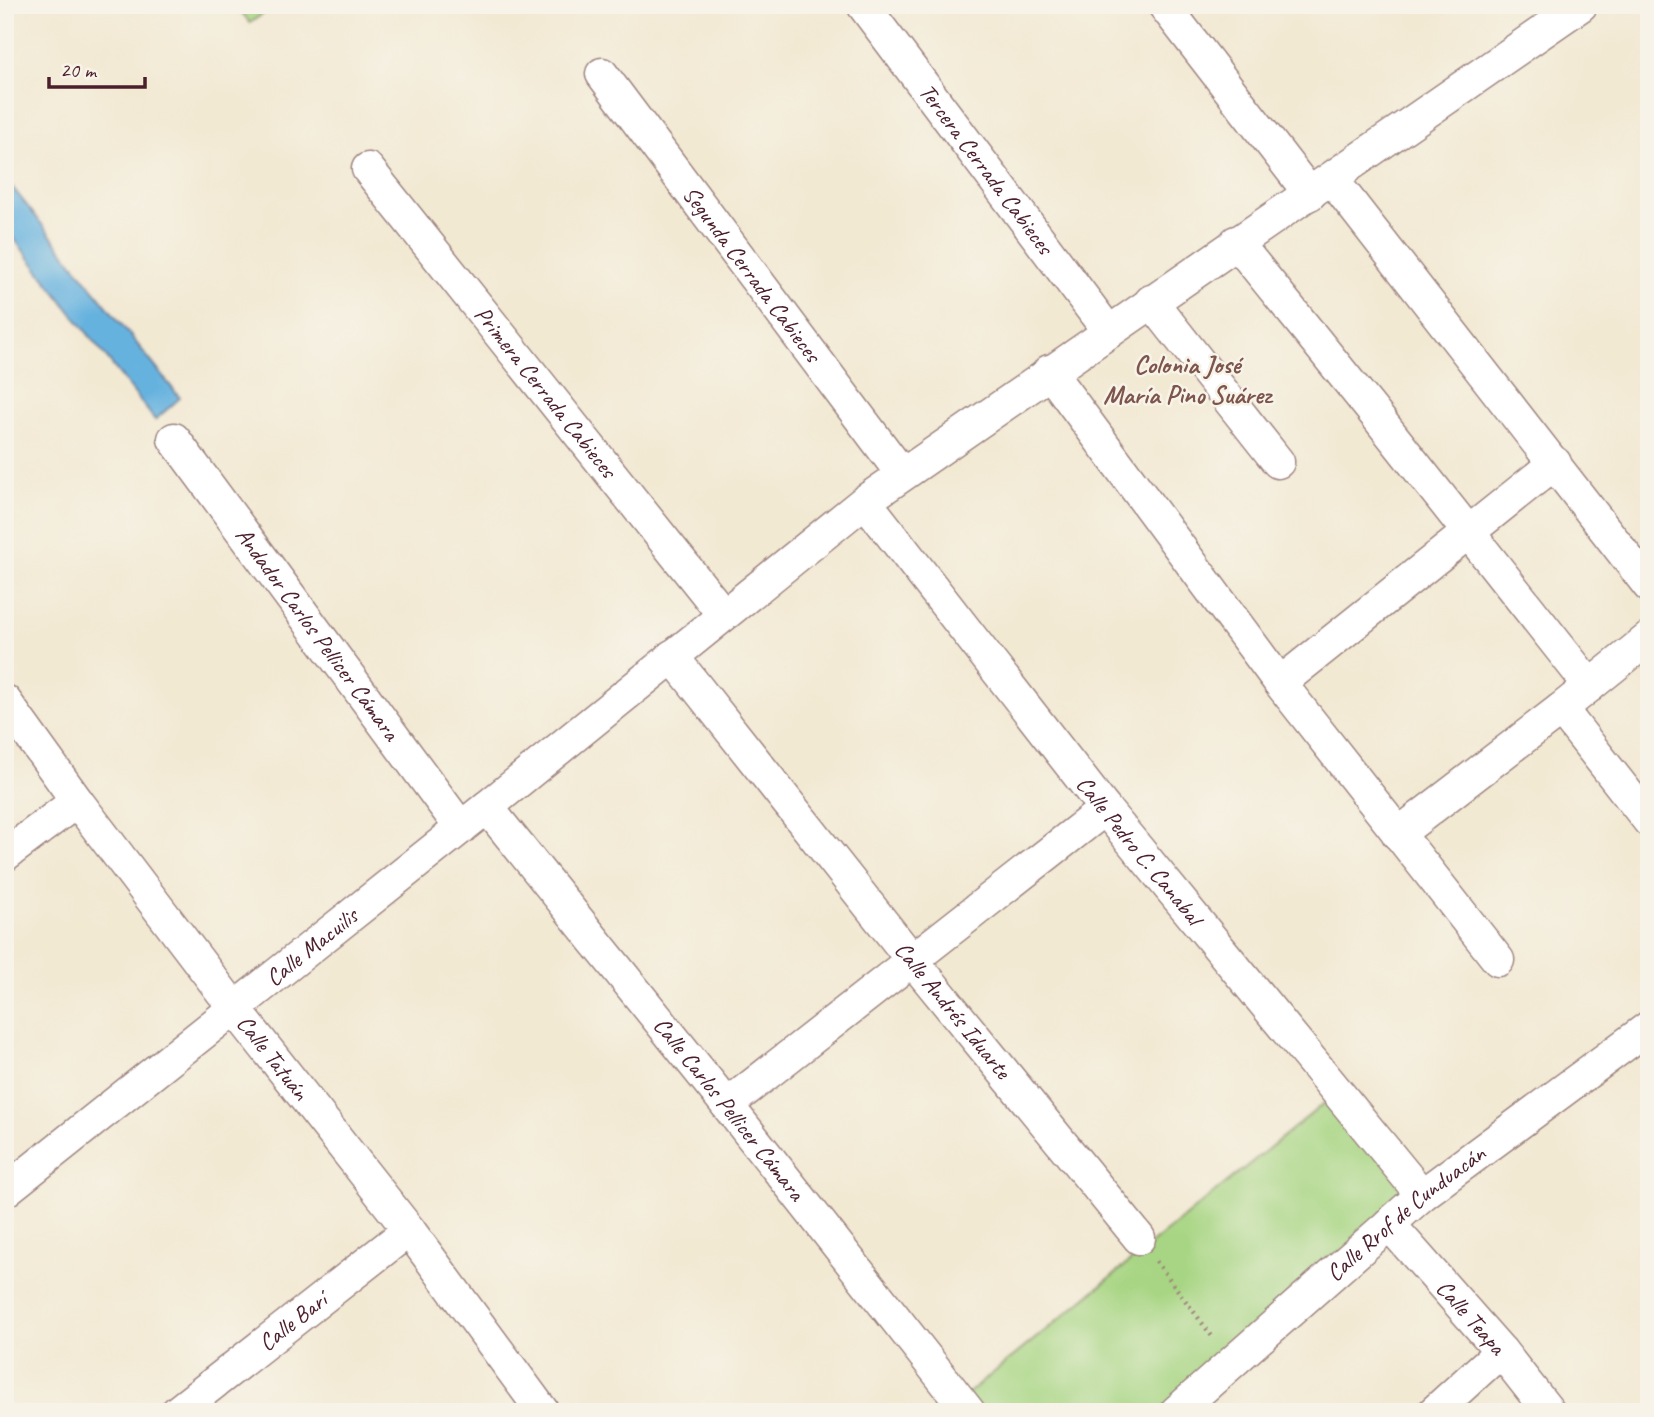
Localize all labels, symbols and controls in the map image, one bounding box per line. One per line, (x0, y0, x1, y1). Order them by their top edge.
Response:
scale bar (49, 46, 145, 90)
text: 20 m (60, 57, 98, 83)
street label: Tercera Cerrada Cabieces (912, 77, 1061, 262)
street label: Segunda Cerrada Cabieces (676, 180, 829, 369)
street label: Primera Cerrada Cabieces (468, 300, 625, 485)
district label: Colonia José María Pino Suárez (1103, 348, 1274, 411)
street label: Andador Carlos Pellicer Cámara (229, 521, 407, 747)
street label: Calle Pedro C. Canabal (1070, 770, 1211, 934)
street label: Calle Macuilis (259, 900, 365, 993)
street label: Calle Andrés Iduarte (888, 935, 1019, 1086)
street label: Calle Tatuán (230, 1009, 317, 1107)
street label: Calle Carlos Pellicer Cámara (647, 1011, 812, 1208)
street label: Calle Rrof de Cunduacán (1320, 1138, 1492, 1288)
street label: Calle Teapa (1430, 1273, 1513, 1362)
street label: Calle Barí (252, 1282, 336, 1357)

